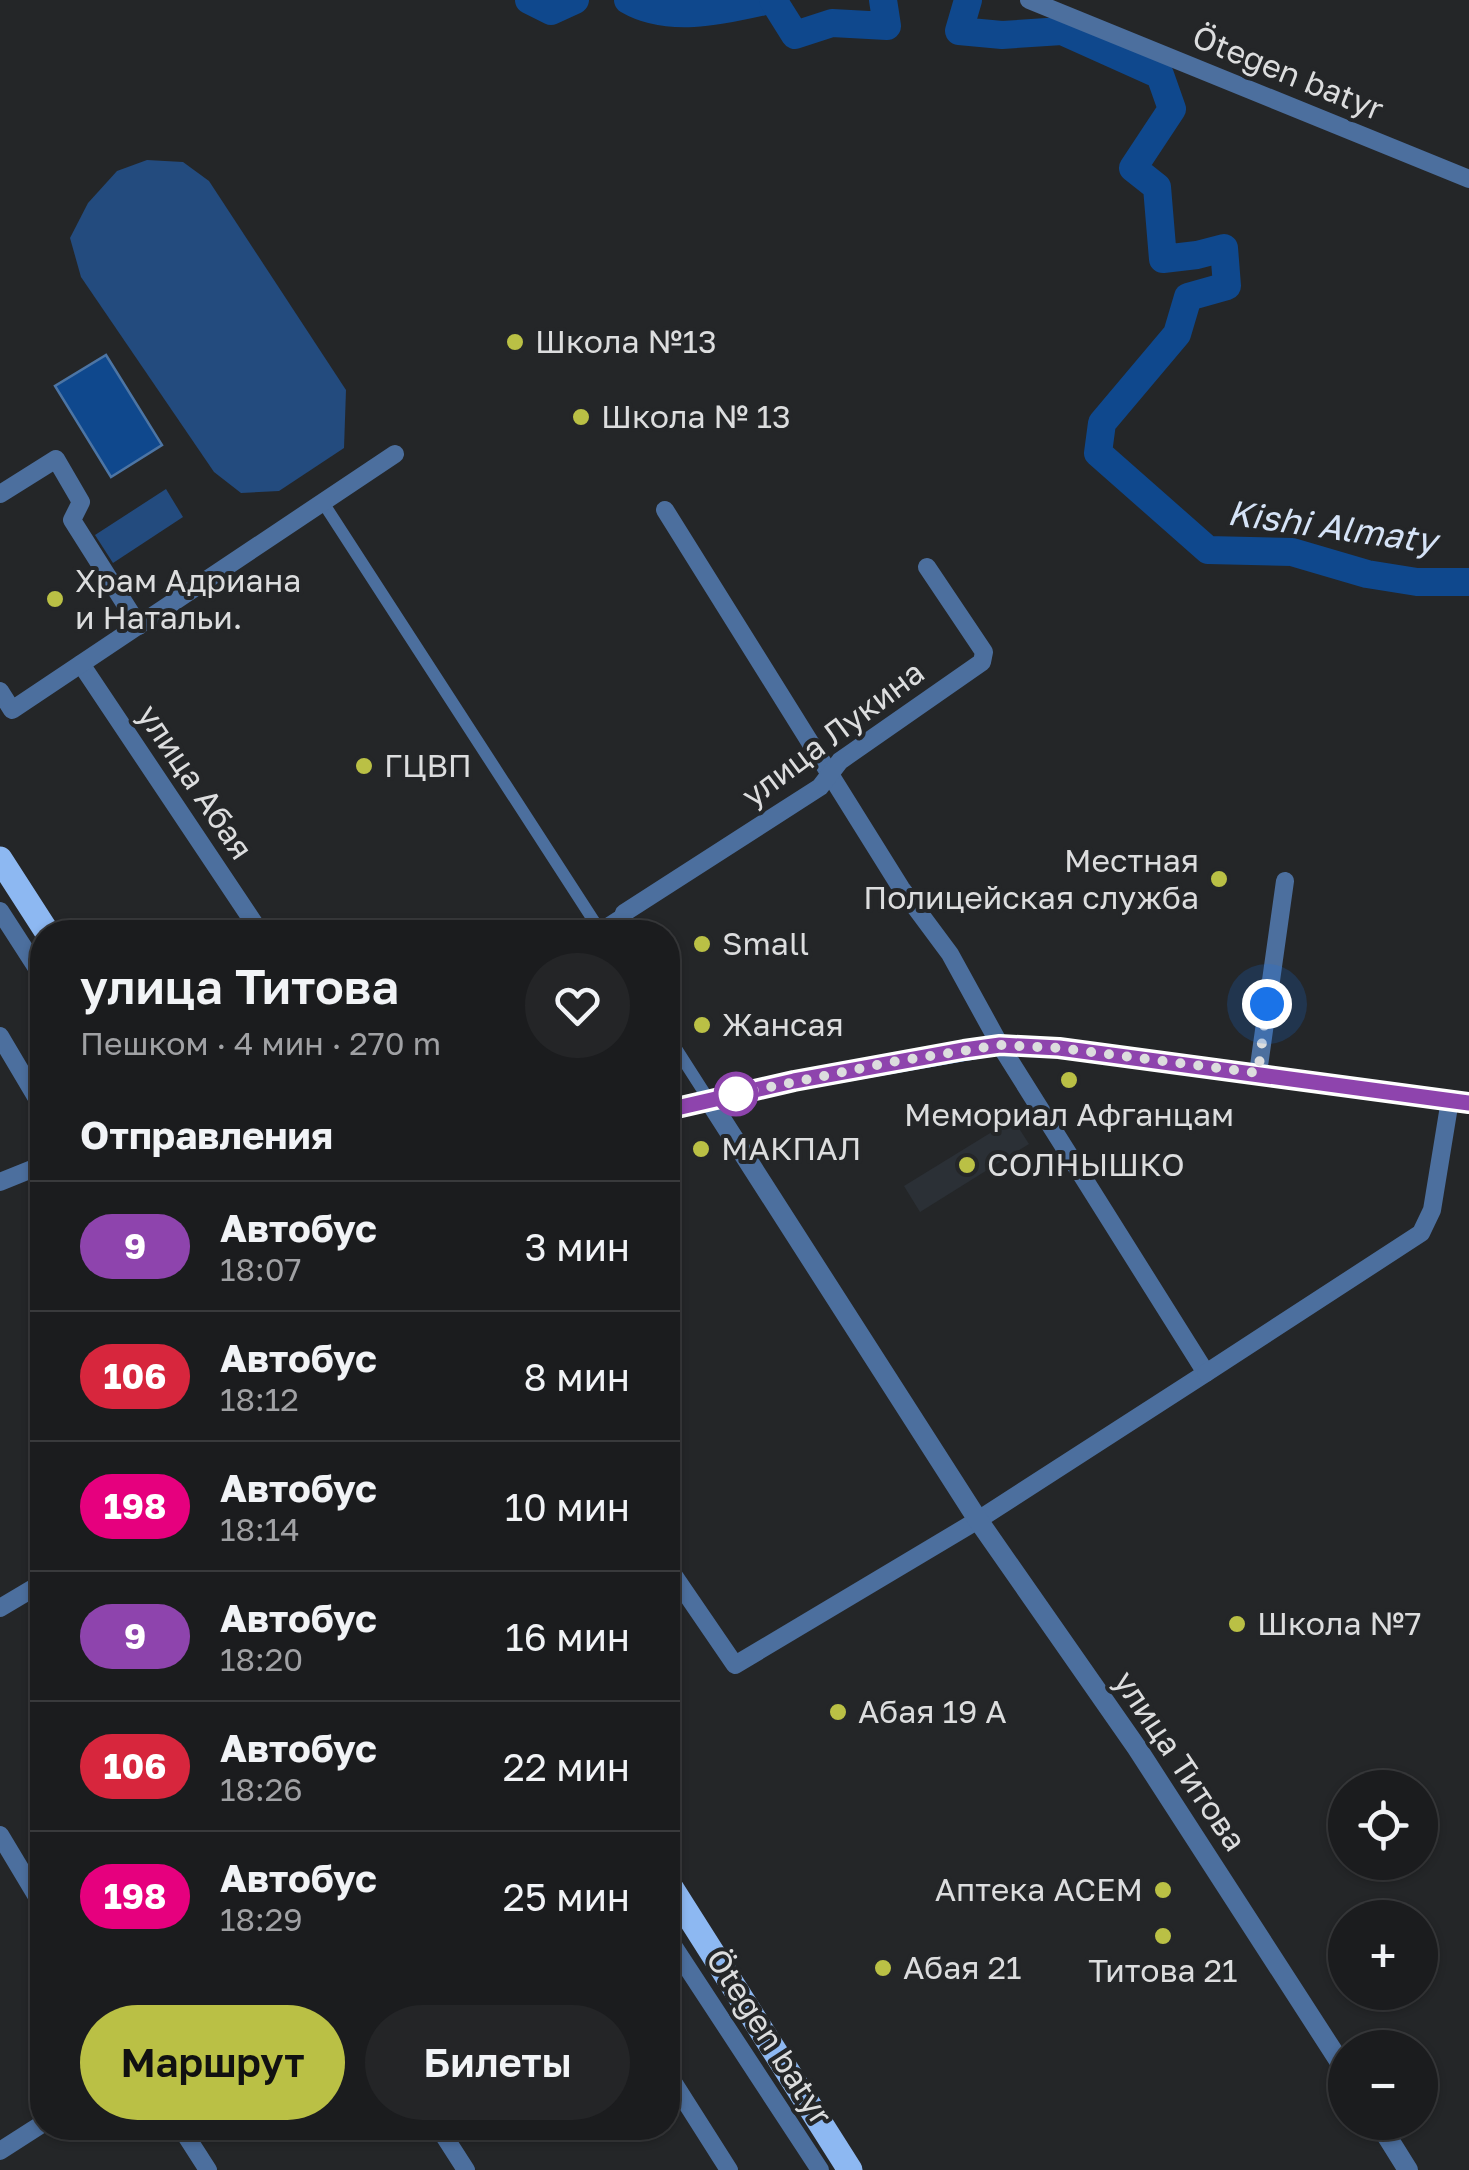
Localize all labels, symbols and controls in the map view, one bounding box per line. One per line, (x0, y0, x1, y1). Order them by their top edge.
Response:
street label: Ötegen batyr (1187, 17, 1389, 128)
place label: Школа №13 (535, 322, 717, 360)
marker: Школа №13 (504, 331, 526, 353)
place label: Школа № 13 (601, 397, 791, 435)
marker: Школа № 13 (570, 406, 592, 428)
water label: Kіshі Almaty (1225, 491, 1444, 562)
place label: Храм Адриана и Натальи. (75, 561, 301, 636)
marker: Храм Адриана и Натальи. (44, 588, 66, 610)
street label: улица Лукина (734, 652, 931, 814)
street label: улица Абая (130, 697, 261, 866)
place label: ГЦВП (384, 746, 472, 784)
marker: ГЦВП (353, 755, 375, 777)
place label: Местная Полицейская служба (863, 841, 1199, 916)
marker: Местная Полицейская служба (1208, 868, 1230, 890)
place label: Small (722, 924, 809, 962)
marker: Small (691, 933, 713, 955)
button: heart (525, 953, 630, 1058)
text: улица Титова (80, 957, 399, 1015)
your location (1242, 979, 1292, 1029)
place label: Жансая (722, 1005, 844, 1043)
marker: Жансая (691, 1014, 713, 1036)
text: Пешком · 4 мин · 270 m (80, 1024, 441, 1062)
marker: Мемориал Афганцам (1058, 1069, 1080, 1091)
unlabelled marker (715, 1073, 757, 1115)
place label: Мемориал Афганцам (904, 1095, 1234, 1133)
text: Отправления (80, 1112, 333, 1157)
place label: МАКПАЛ (721, 1129, 861, 1167)
marker: МАКПАЛ (690, 1138, 712, 1160)
place label: СОЛНЫШКО (987, 1145, 1185, 1183)
marker: СОЛНЫШКО (956, 1154, 978, 1176)
text: Автобус (220, 1205, 377, 1250)
text: 3 мин (525, 1224, 630, 1269)
text: 9 (124, 1225, 146, 1267)
text: 18:07 (220, 1250, 301, 1288)
text: Автобус (220, 1335, 377, 1380)
text: 8 мин (524, 1354, 630, 1399)
text: 106 (103, 1355, 167, 1397)
text: 18:12 (220, 1380, 299, 1418)
text: Автобус (220, 1465, 377, 1510)
text: 10 мин (505, 1484, 630, 1529)
text: 198 (104, 1485, 166, 1527)
text: 18:14 (220, 1510, 300, 1548)
text: Автобус (220, 1595, 377, 1640)
place label: Школа №7 (1257, 1604, 1421, 1642)
marker: Школа №7 (1226, 1613, 1248, 1635)
text: 16 мин (505, 1614, 630, 1659)
text: 9 (124, 1615, 146, 1657)
text: 18:20 (220, 1640, 303, 1678)
street label: улица Титова (1107, 1663, 1255, 1858)
place label: Абая 19 А (858, 1692, 1007, 1730)
marker: Абая 19 А (827, 1701, 849, 1723)
text: Автобус (220, 1725, 377, 1770)
text: 22 мин (503, 1744, 630, 1789)
text: 106 (103, 1745, 167, 1787)
text: 18:26 (220, 1770, 303, 1808)
map controls (1328, 1770, 1438, 2140)
button: locate (1328, 1770, 1438, 1880)
text: Автобус (220, 1855, 377, 1900)
place label: Аптека АСЕМ (935, 1870, 1143, 1908)
text: 25 мин (503, 1874, 630, 1919)
text: 198 (104, 1875, 166, 1917)
marker: Аптека АСЕМ (1152, 1879, 1174, 1901)
text: 18:29 (220, 1900, 303, 1938)
button: + (1328, 1900, 1438, 2010)
marker: Титова 21 (1152, 1925, 1174, 1947)
street label: Ötegen batyr (699, 1941, 841, 2132)
place label: Абая 21 (903, 1948, 1022, 1986)
place label: Титова 21 (1088, 1951, 1238, 1989)
marker: Абая 21 (872, 1957, 894, 1979)
button: Маршрут (80, 2005, 345, 2120)
button: Билеты (365, 2005, 630, 2120)
button: − (1328, 2030, 1438, 2140)

